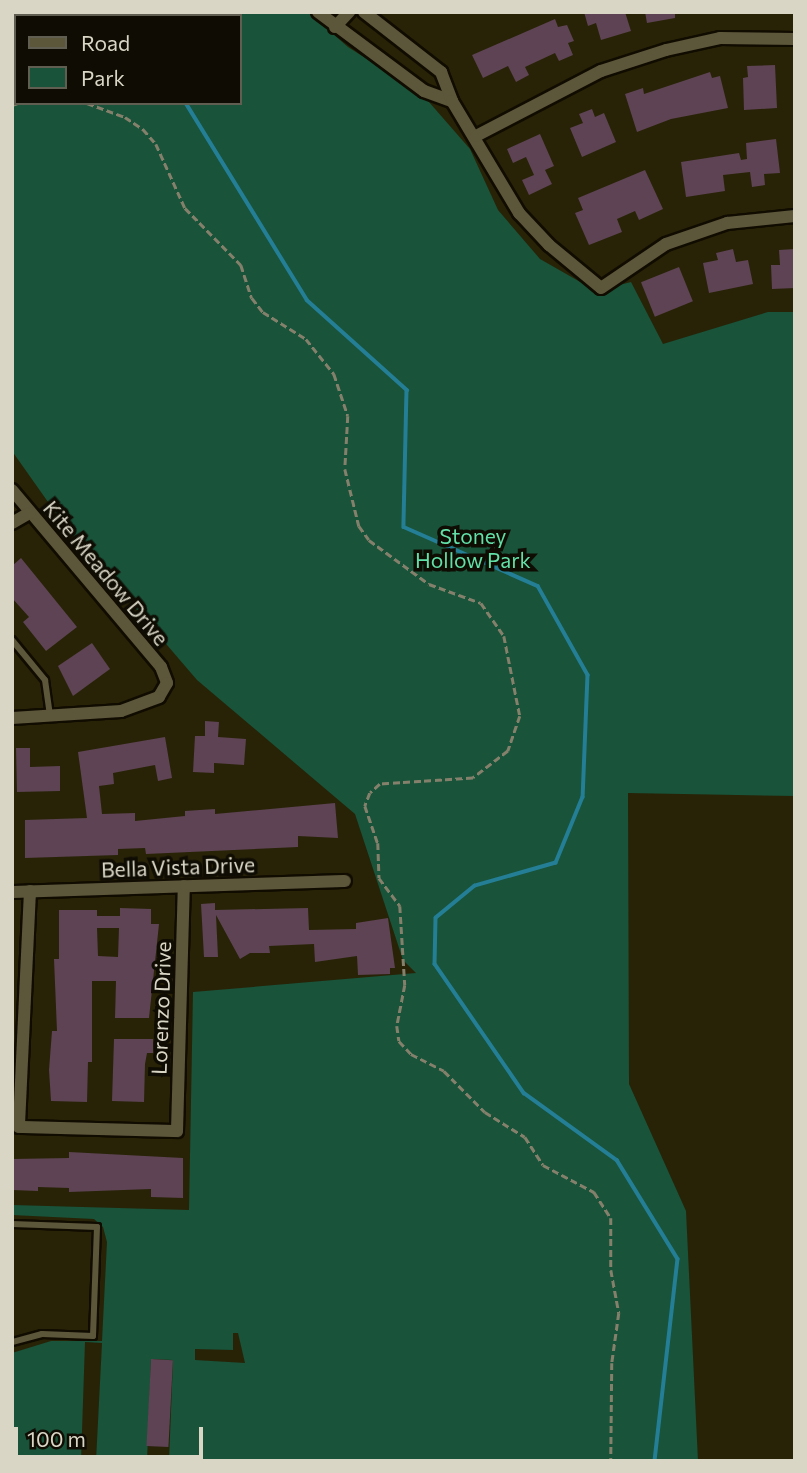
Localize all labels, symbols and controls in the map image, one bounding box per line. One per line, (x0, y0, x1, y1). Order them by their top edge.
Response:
legend (14, 14, 242, 105)
text: Road (81, 30, 130, 55)
text: Park (81, 65, 125, 90)
street label: Kite Meadow Drive (38, 496, 174, 650)
park label: Stoney Hollow Park (415, 523, 531, 573)
street label: Bella Vista Drive (101, 852, 255, 882)
street label: Lorenzo Drive (146, 941, 176, 1075)
scale bar (18, 1414, 206, 1458)
text: 100 m (27, 1426, 86, 1451)

